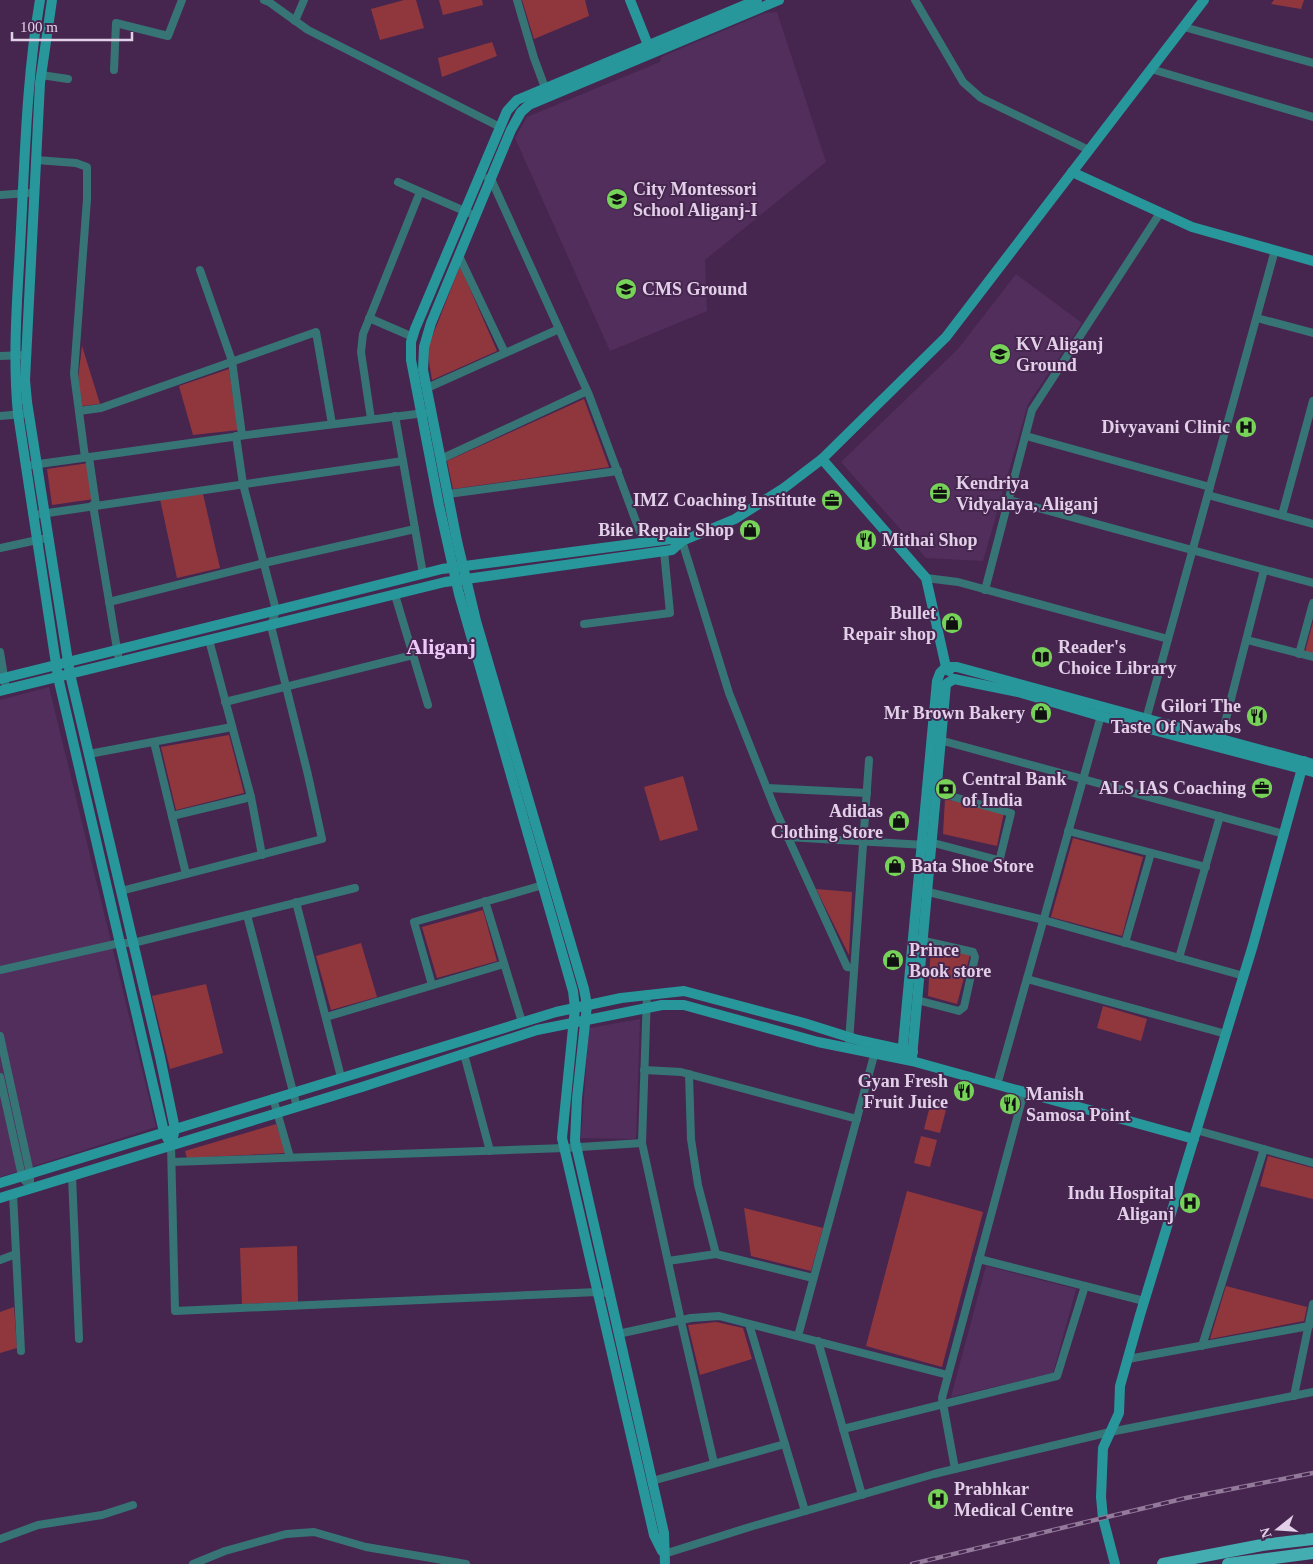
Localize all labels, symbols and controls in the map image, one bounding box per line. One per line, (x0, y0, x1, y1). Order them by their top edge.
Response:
scale bar (12, 10, 132, 42)
text: 100 m (20, 19, 58, 35)
place label: City Montessori School Aliganj-I (633, 179, 758, 220)
school or university icon: City Montessori School Aliganj-I (605, 187, 629, 211)
school or university icon: CMS Ground (614, 277, 638, 301)
place label: CMS Ground (642, 279, 747, 299)
place label: KV Aliganj Ground (1016, 334, 1103, 375)
school or university icon: KV Aliganj Ground (988, 342, 1012, 366)
hospital icon: Divyavani Clinic (1234, 415, 1258, 439)
place label: Divyavani Clinic (1101, 417, 1230, 437)
place label: Kendriya Vidyalaya, Aliganj (956, 473, 1098, 514)
office icon: Kendriya Vidyalaya, Aliganj (928, 481, 952, 505)
office icon: IMZ Coaching Institute (820, 488, 844, 512)
place label: IMZ Coaching Institute (633, 490, 816, 510)
shop icon: Bike Repair Shop (738, 518, 762, 542)
place label: Bike Repair Shop (598, 520, 734, 540)
restaurant icon: Mithai Shop (854, 528, 878, 552)
place label: Mithai Shop (882, 530, 978, 550)
place label: Bullet Repair shop (843, 603, 936, 644)
shop icon: Bullet Repair shop (940, 611, 964, 635)
district label: Aliganj (406, 634, 476, 659)
place label: Reader's Choice Library (1058, 637, 1177, 678)
library icon: Reader's Choice Library (1030, 645, 1054, 669)
place label: Gilori The Taste Of Nawabs (1111, 696, 1241, 737)
shop icon: Mr Brown Bakery (1029, 701, 1053, 725)
place label: Mr Brown Bakery (884, 703, 1025, 723)
restaurant icon: Gilori The Taste Of Nawabs (1245, 704, 1269, 728)
place label: Central Bank of India (962, 769, 1067, 810)
office icon: ALS IAS Coaching (1250, 776, 1274, 800)
bank icon: Central Bank of India (934, 777, 958, 801)
place label: ALS IAS Coaching (1099, 778, 1246, 798)
place label: Adidas Clothing Store (771, 801, 883, 842)
shop icon: Adidas Clothing Store (887, 809, 911, 833)
shop icon: Bata Shoe Store (883, 854, 907, 878)
place label: Bata Shoe Store (911, 856, 1034, 876)
place label: Prince Book store (909, 940, 991, 981)
shop icon: Prince Book store (881, 948, 905, 972)
place label: Gyan Fresh Fruit Juice (858, 1071, 948, 1112)
restaurant icon: Gyan Fresh Fruit Juice (952, 1079, 976, 1103)
place label: Manish Samosa Point (1026, 1084, 1131, 1125)
restaurant icon: Manish Samosa Point (998, 1092, 1022, 1116)
place label: Indu Hospital Aliganj (1067, 1183, 1174, 1224)
hospital icon: Indu Hospital Aliganj (1178, 1191, 1202, 1215)
place label: Prabhkar Medical Centre (954, 1479, 1073, 1520)
hospital icon: Prabhkar Medical Centre (926, 1487, 950, 1511)
north arrow (1253, 1504, 1303, 1554)
text: N (1257, 1526, 1275, 1540)

